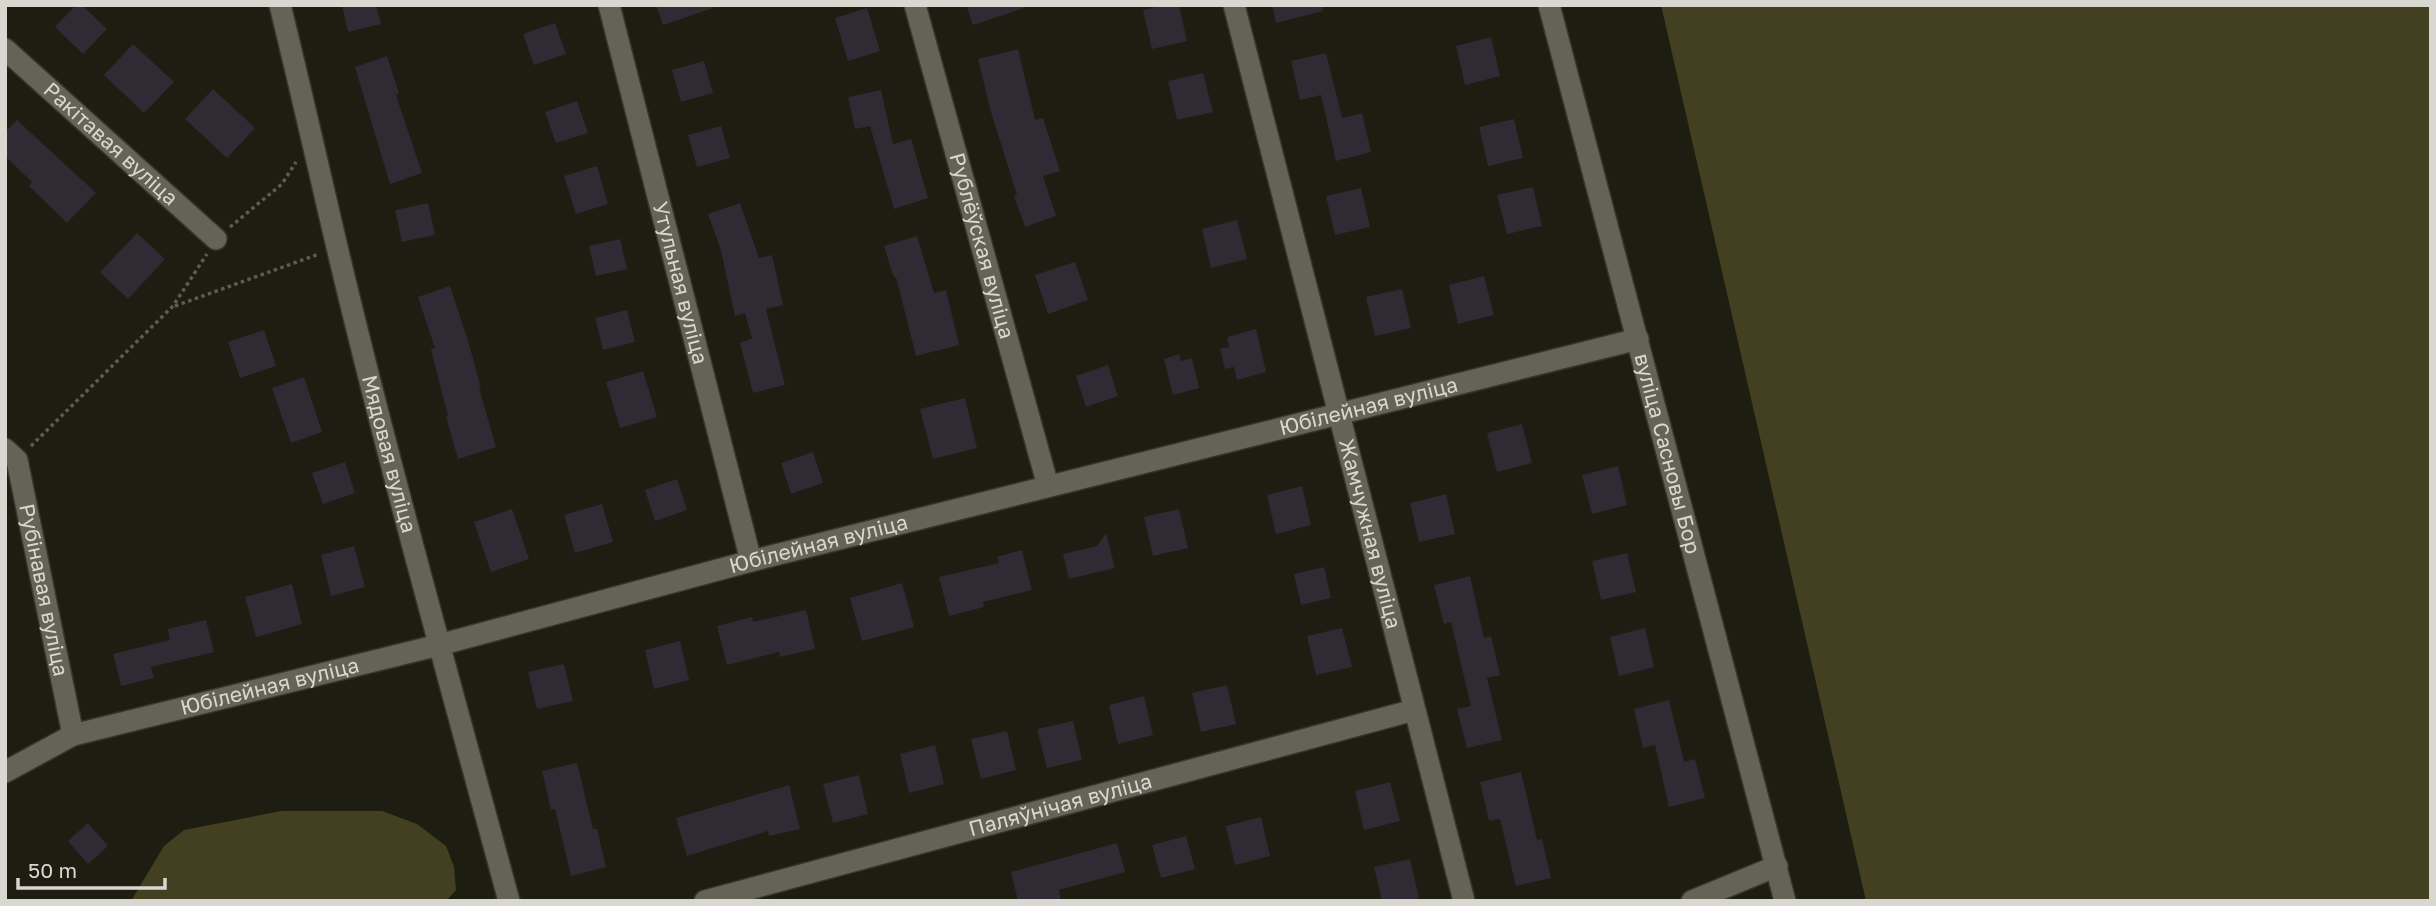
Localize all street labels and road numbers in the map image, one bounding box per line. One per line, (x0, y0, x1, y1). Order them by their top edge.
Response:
street label: Ракітавая вуліца (39, 76, 184, 210)
street label: Рублёўская вуліца (944, 150, 1021, 342)
street label: Утульная вуліца (648, 199, 714, 367)
street label: вуліца Сасновы Бор (1629, 350, 1707, 556)
street label: Юбілейная вуліца (1276, 371, 1460, 440)
street label: Мядовая вуліца (357, 372, 423, 536)
street label: Жамчужная вуліца (1334, 436, 1408, 631)
street label: Рубінавая вуліца (14, 501, 75, 678)
street label: Юбілейная вуліца (726, 508, 910, 578)
street label: Юбілейная вуліца (177, 651, 362, 720)
street label: Паляўнічая вуліца (966, 767, 1155, 841)

